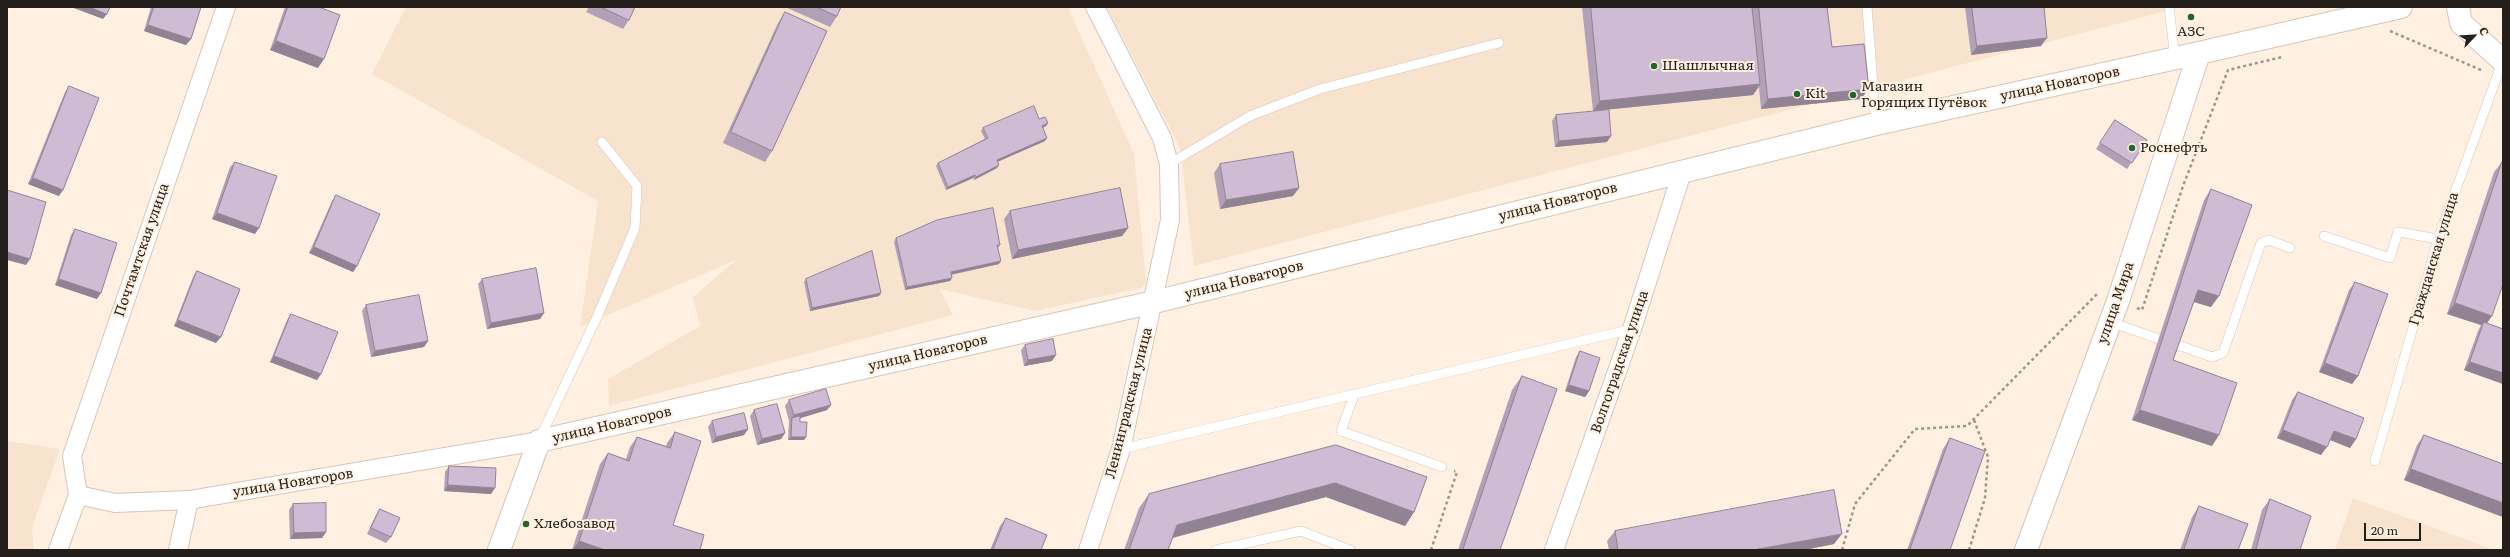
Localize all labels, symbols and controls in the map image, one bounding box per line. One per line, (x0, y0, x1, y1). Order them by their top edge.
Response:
marker: АЗС (2186, 12, 2196, 22)
north arrow (2454, 16, 2494, 56)
place label: АЗС (2177, 24, 2205, 40)
text: С (2476, 24, 2494, 38)
place label: Шашлычная (1662, 58, 1754, 74)
marker: Шашлычная (1649, 61, 1659, 71)
street label: улица Новаторов (1999, 63, 2121, 105)
place label: Магазин Горящих Путёвок (1861, 79, 1987, 112)
place label: Kit (1805, 86, 1825, 102)
marker: Kit (1792, 89, 1802, 99)
marker: Магазин Горящих Путёвок (1848, 90, 1858, 100)
place label: Роснефть (2140, 140, 2207, 156)
marker: Роснефть (2127, 143, 2137, 153)
street label: улица Новаторов (1497, 179, 1619, 225)
street label: Почтамтская улица (111, 181, 173, 319)
street label: Гражданская улица (2406, 190, 2462, 328)
street label: улица Новаторов (1183, 257, 1305, 303)
street label: улица Мира (2094, 260, 2138, 346)
street label: Волгоградская улица (1588, 288, 1652, 436)
street label: Ленинградская улица (1102, 326, 1156, 480)
street label: улица Новаторов (867, 331, 989, 375)
street label: улица Новаторов (551, 403, 673, 447)
street label: улица Новаторов (232, 465, 354, 501)
scale bar (2366, 515, 2423, 541)
place label: Хлебозавод (534, 516, 615, 532)
marker: Хлебозавод (521, 519, 531, 529)
text: 20 m (2371, 521, 2398, 539)

